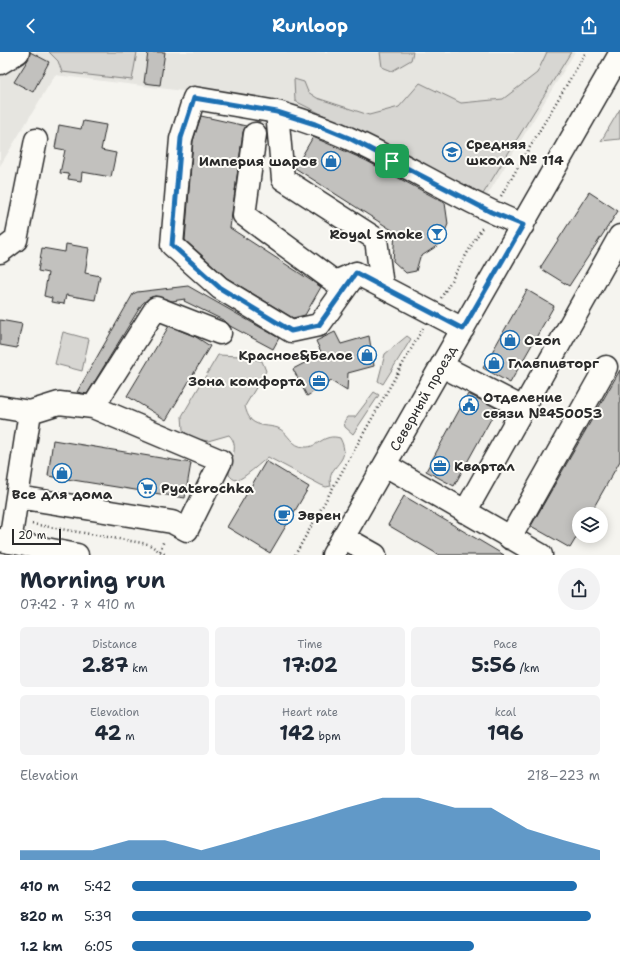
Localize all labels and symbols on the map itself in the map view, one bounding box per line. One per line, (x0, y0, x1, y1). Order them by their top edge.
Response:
place label: Средняя школа № 114 (466, 135, 564, 169)
school or university icon: Средняя школа № 114 (441, 141, 463, 163)
pin (375, 144, 409, 178)
shop icon: Империя шаров (320, 150, 342, 172)
place label: Империя шаров (199, 152, 317, 170)
bar icon: Royal Smoke (426, 223, 448, 245)
place label: Royal Smoke (329, 225, 423, 243)
shop icon: Ozon (499, 329, 521, 351)
place label: Ozon (524, 331, 561, 349)
street label: Северный проезд (385, 342, 461, 454)
shop icon: Красное&Белое (356, 344, 378, 366)
place label: Красное&Белое (238, 346, 353, 364)
shop icon: Главпивторг (483, 352, 505, 374)
place label: Главпивторг (508, 354, 600, 372)
office icon: Зона комфорта (308, 370, 330, 392)
place label: Зона комфорта (189, 372, 305, 390)
place label: Отделение связи №450053 (483, 388, 602, 422)
public building icon: Отделение связи №450053 (458, 394, 480, 416)
office icon: Квартал (429, 455, 451, 477)
place label: Квартал (454, 457, 515, 475)
shop icon: Все для дома (51, 462, 73, 484)
supermarket icon: Pyaterochka (136, 477, 158, 499)
place label: Pyaterochka (161, 479, 254, 497)
place label: Все для дома (12, 485, 113, 503)
cafe icon: Эврен (273, 504, 295, 526)
place label: Эврен (298, 506, 341, 524)
scale bar (12, 527, 61, 546)

